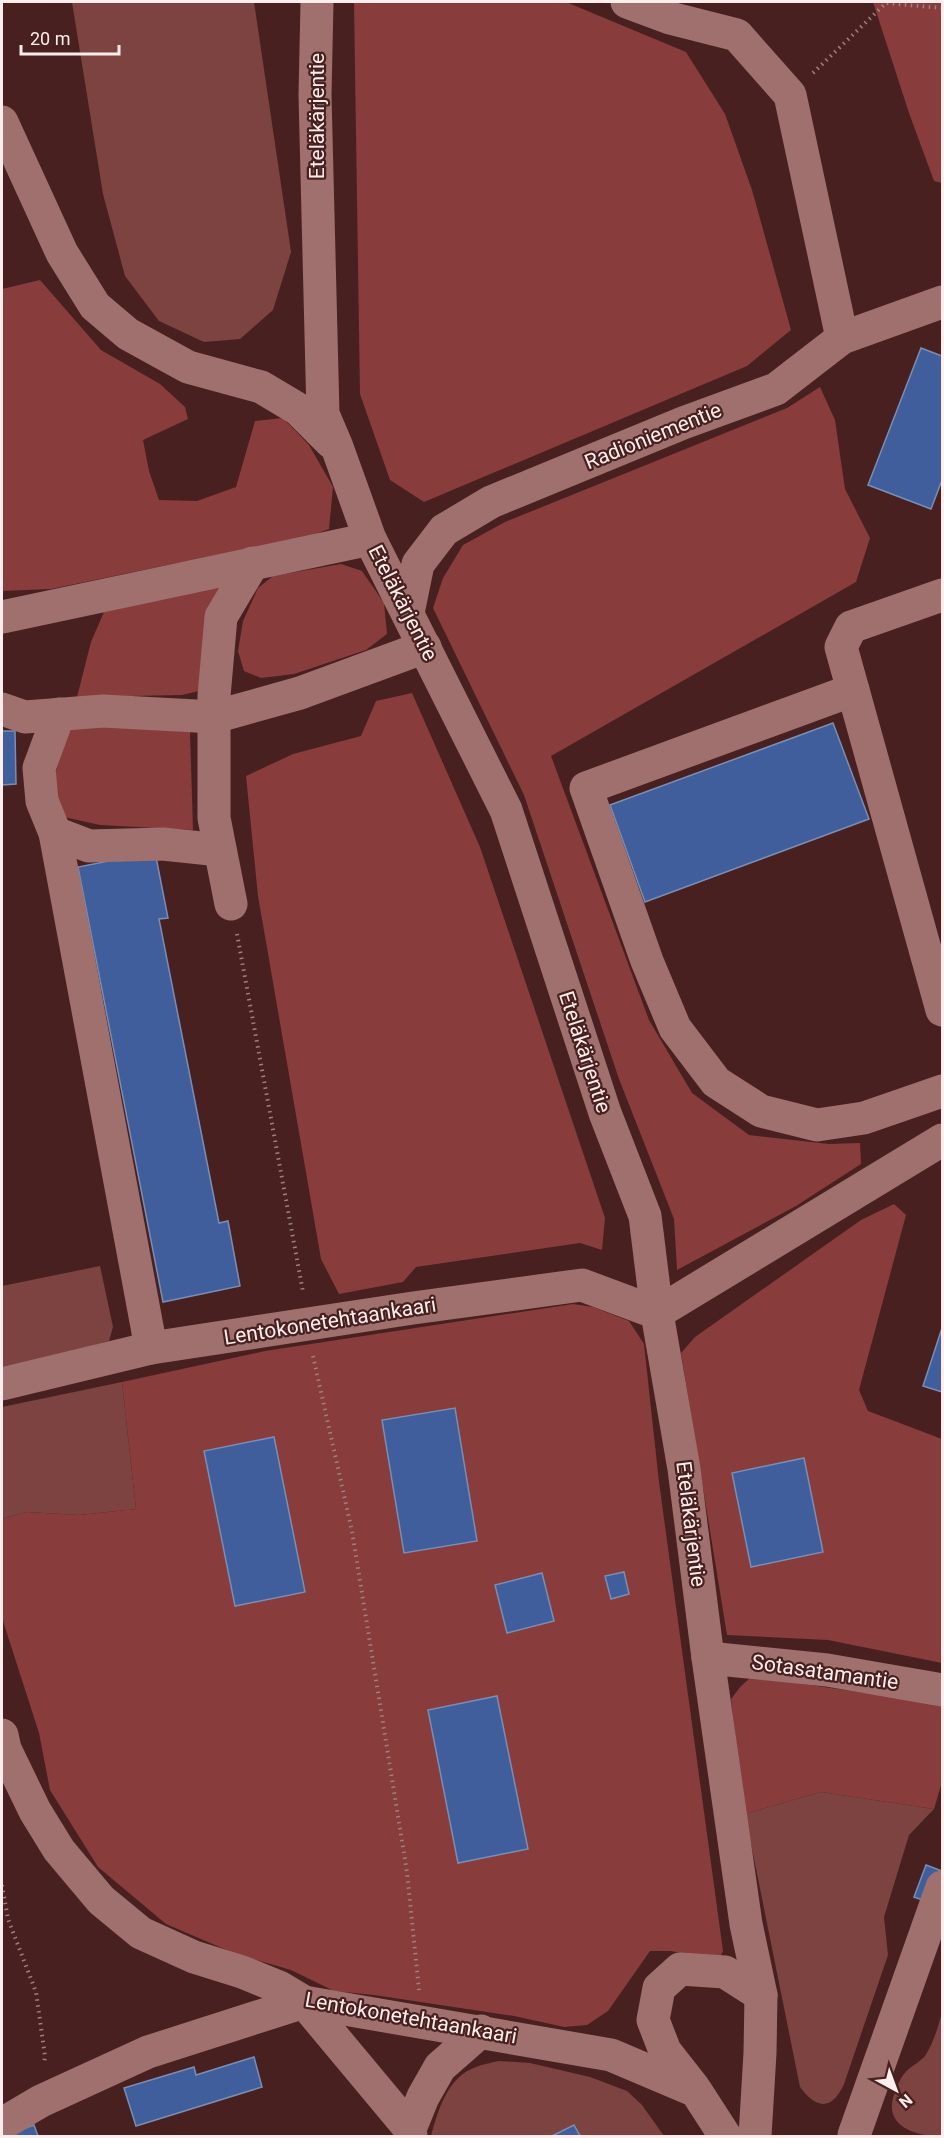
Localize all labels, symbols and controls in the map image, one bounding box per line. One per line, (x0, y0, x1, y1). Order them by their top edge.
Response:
scale bar (21, 18, 118, 56)
text: 20 m (30, 28, 70, 49)
street label: Eteläkärjentie (305, 53, 329, 179)
street label: Radioniementie (581, 398, 725, 474)
street label: Eteläkärjentie (364, 541, 442, 665)
street label: Eteläkärjentie (554, 988, 616, 1116)
street label: Lentokonetehtaankaari (222, 1292, 438, 1350)
street label: Eteläkärjentie (671, 1460, 711, 1588)
street label: Sotasatamantie (750, 1650, 900, 1694)
street label: Lentokonetehtaankaari (303, 1988, 519, 2048)
north arrow (866, 2060, 926, 2120)
text: N (895, 2090, 916, 2112)

